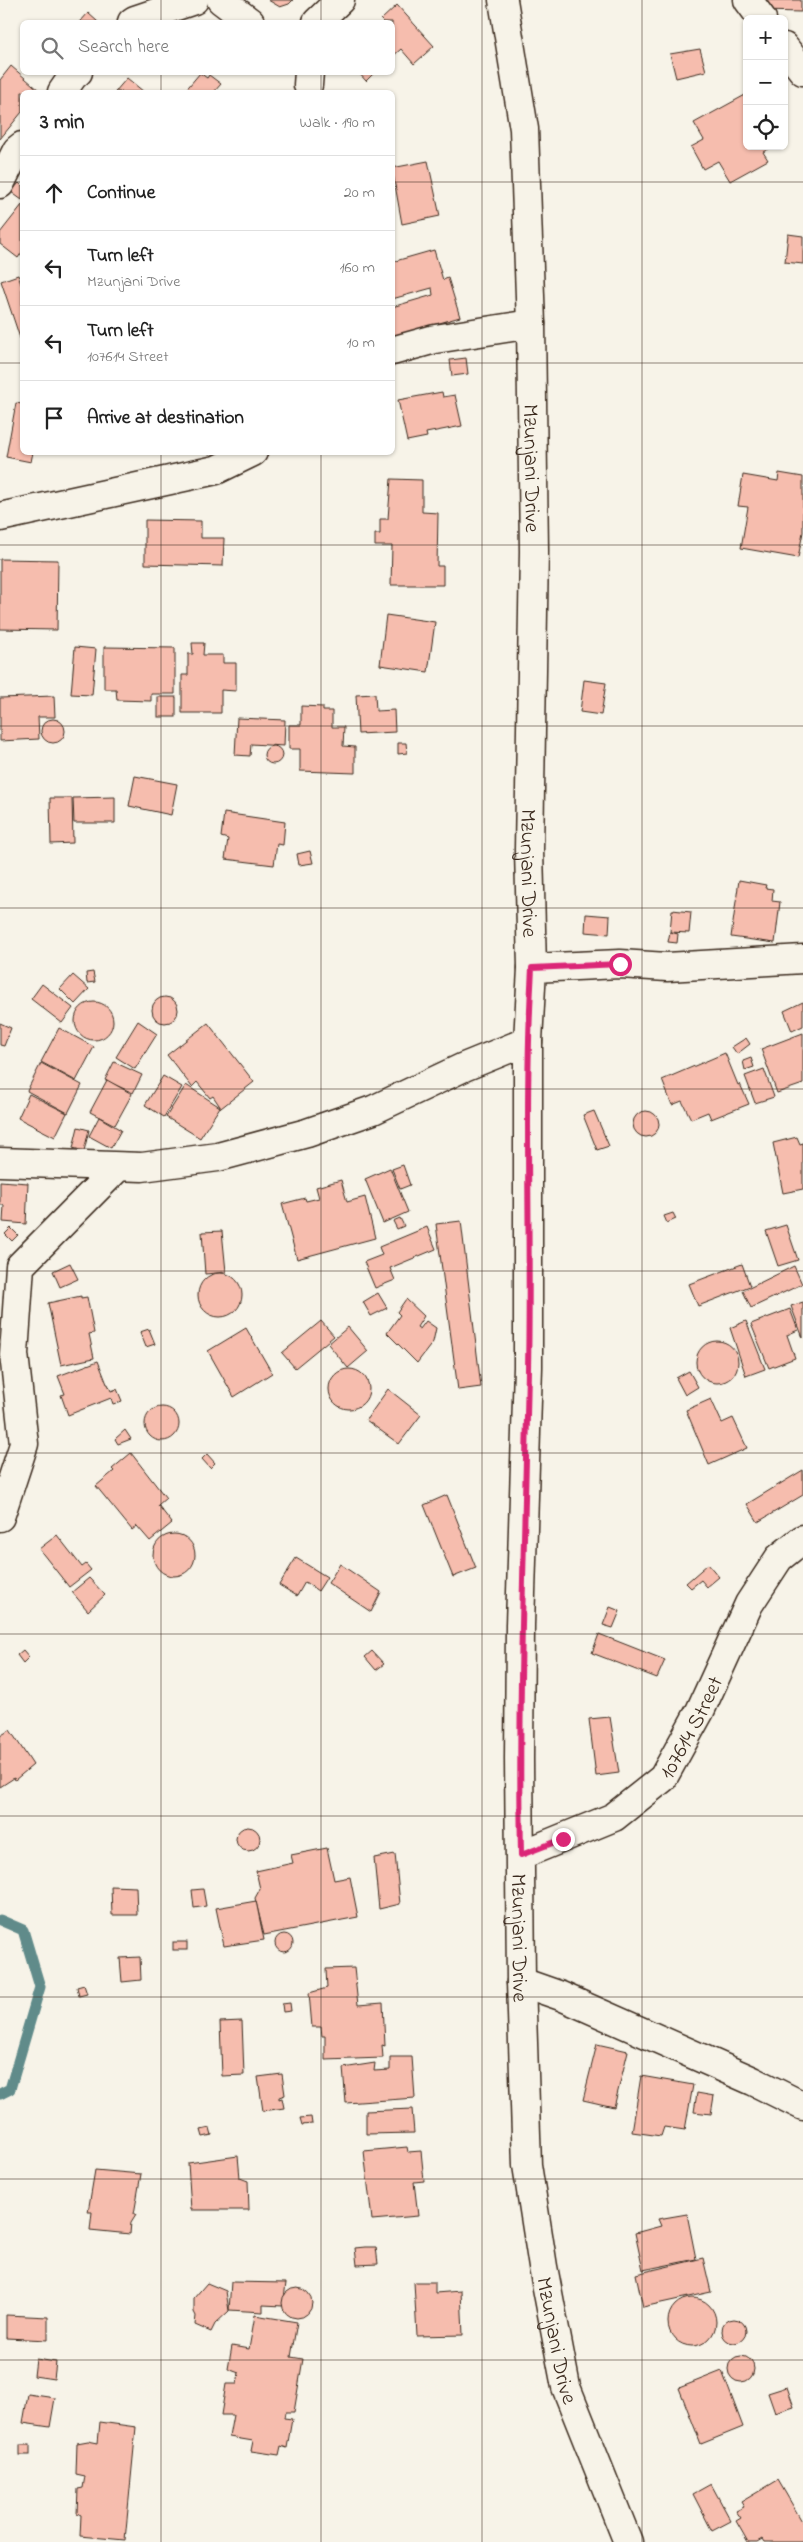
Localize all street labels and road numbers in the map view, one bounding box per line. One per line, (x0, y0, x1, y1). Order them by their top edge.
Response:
street label: Mzunjani Drive (513, 404, 547, 533)
street label: Mzunjani Drive (510, 809, 544, 938)
street label: 107614 Street (652, 1671, 733, 1786)
street label: Mzunjani Drive (501, 1873, 535, 2003)
street label: Mzunjani Drive (526, 2275, 584, 2410)

